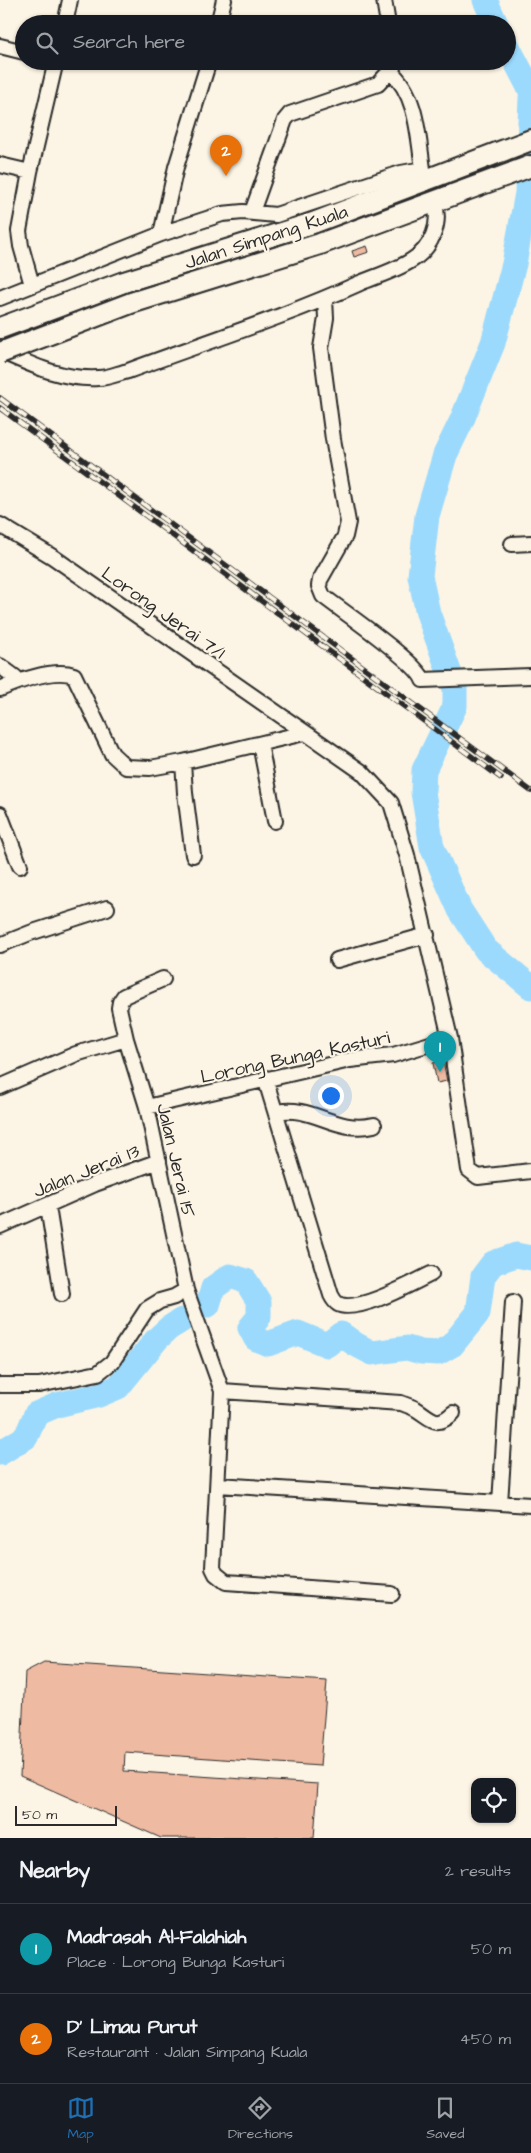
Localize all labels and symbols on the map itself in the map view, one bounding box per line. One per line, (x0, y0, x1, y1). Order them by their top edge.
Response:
pin: 2 (210, 135, 242, 176)
street label: Jalan Simpang Kuala (181, 198, 352, 277)
street label: Lorong Jerai 7/1 (95, 560, 231, 667)
street label: Lorong Bunga Kasturi (198, 1024, 393, 1092)
pin: 1 (424, 1031, 456, 1072)
your location (318, 1083, 344, 1109)
street label: Jalan Jerai 15 (149, 1101, 202, 1221)
street label: Jalan Jerai 13 (29, 1138, 144, 1205)
scale bar (15, 1803, 118, 1826)

